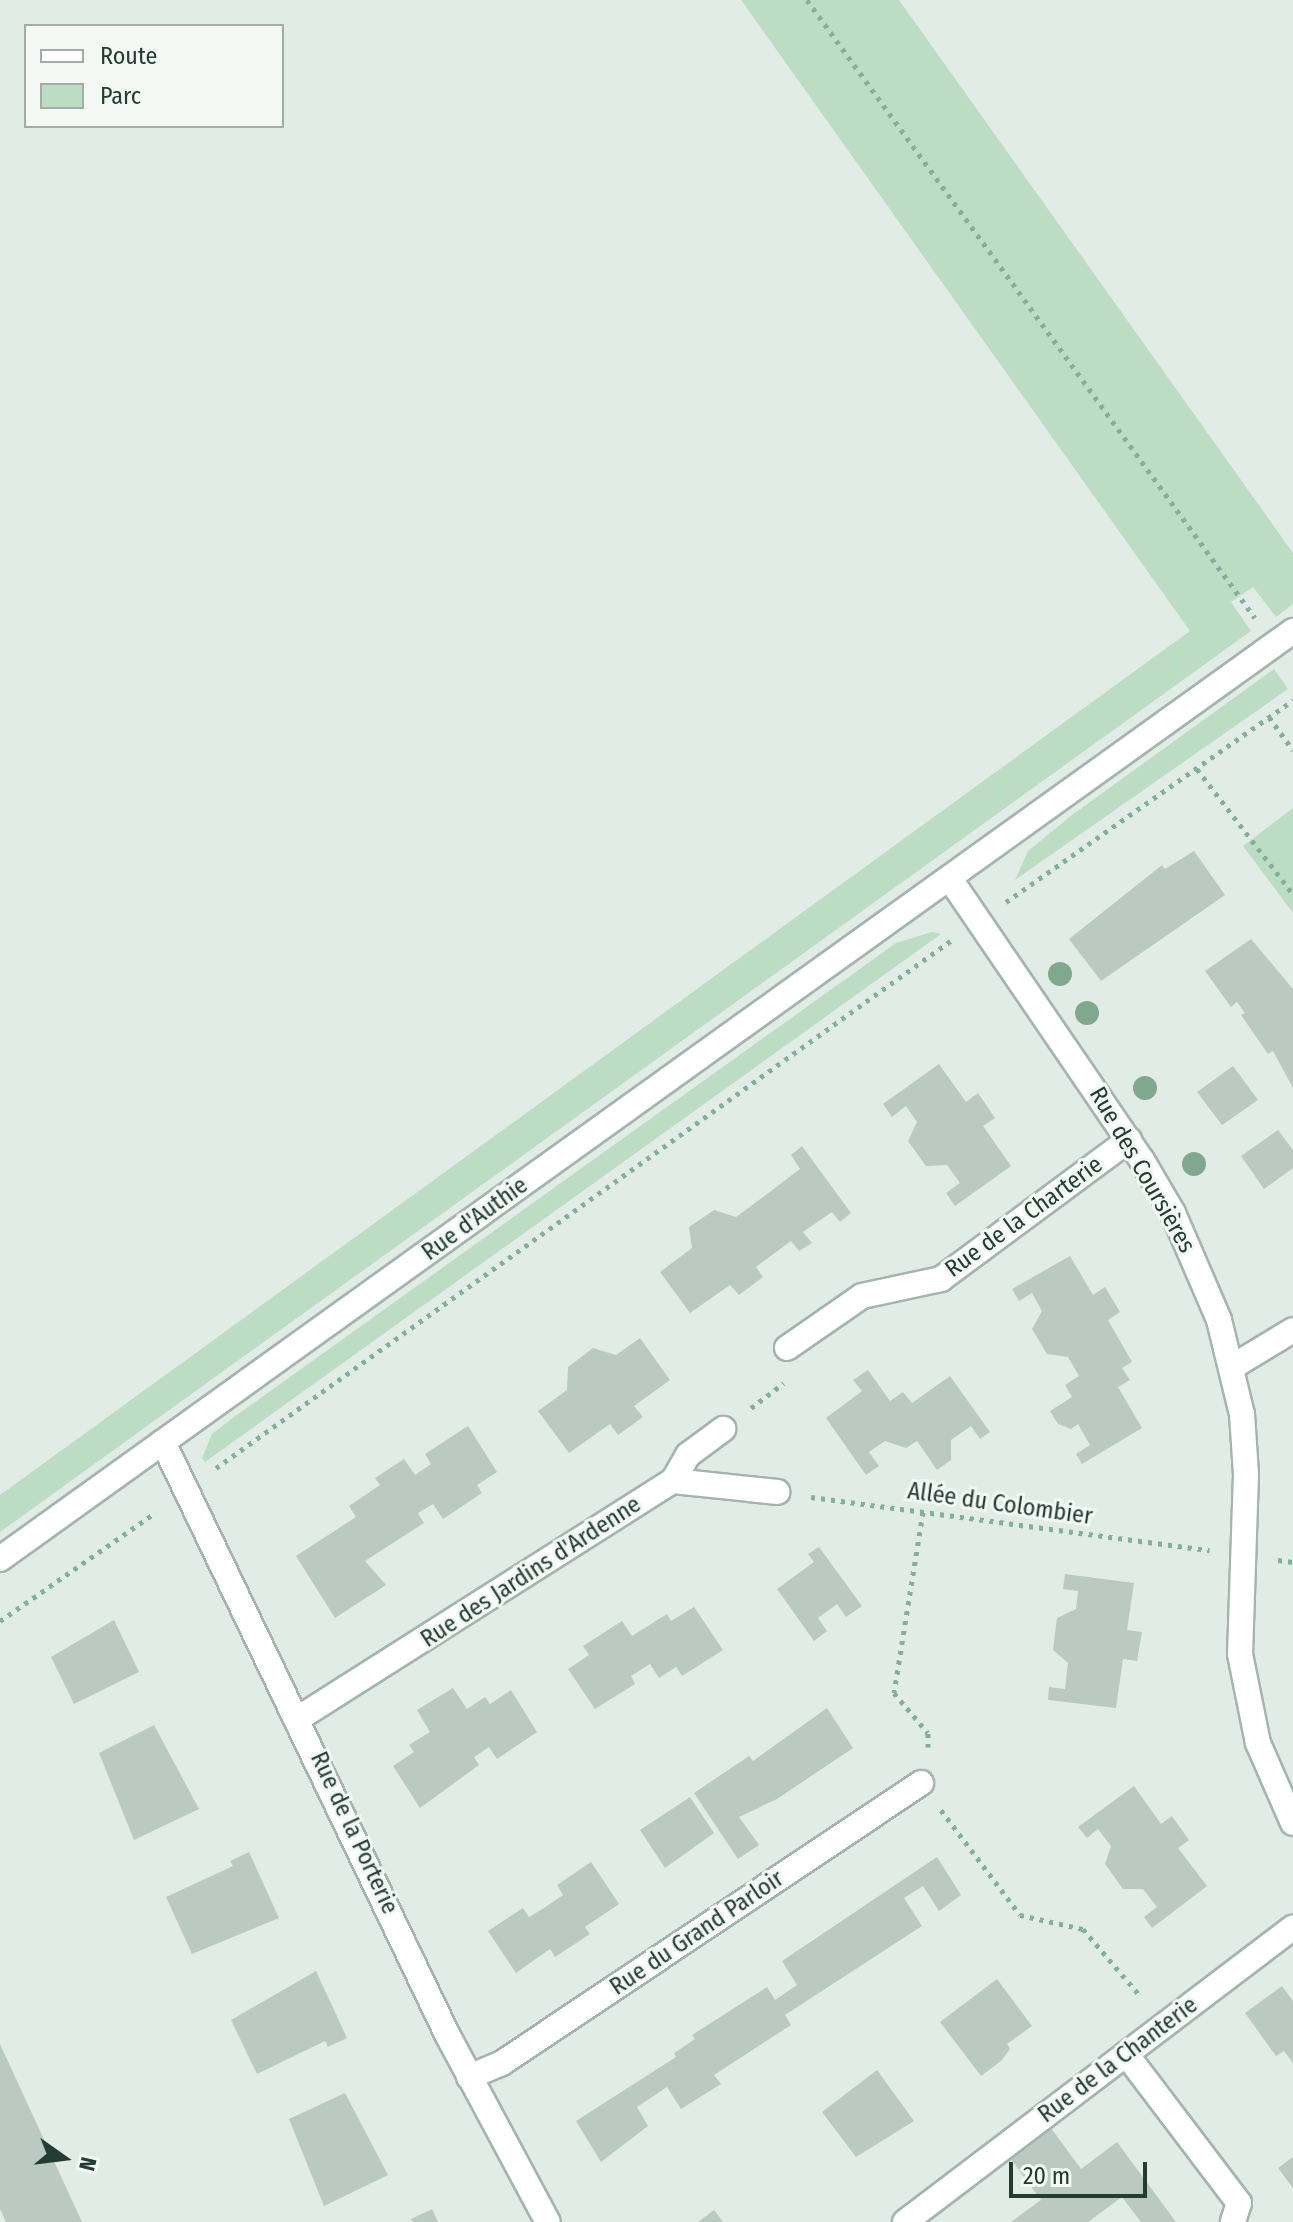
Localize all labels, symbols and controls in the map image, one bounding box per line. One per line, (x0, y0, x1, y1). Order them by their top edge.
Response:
legend (24, 24, 284, 128)
text: Route (100, 42, 157, 70)
text: Parc (100, 82, 141, 110)
street label: Rue des Coursières (1083, 1082, 1201, 1258)
street label: Rue de la Charterie (940, 1150, 1108, 1284)
street label: Rue d'Authie (416, 1171, 534, 1267)
street label: Allée du Colombier (906, 1477, 1094, 1531)
street label: Rue des Jardins d'Ardenne (416, 1490, 646, 1654)
street label: Rue de la Porterie (304, 1747, 404, 1919)
street label: Rue du Grand Parloir (605, 1864, 789, 2002)
street label: Rue de la Chanterie (1033, 1991, 1203, 2129)
north arrow (24, 2118, 104, 2198)
scale bar (1013, 2146, 1151, 2196)
text: N (73, 2154, 102, 2174)
text: 20 m (1023, 2162, 1070, 2190)

